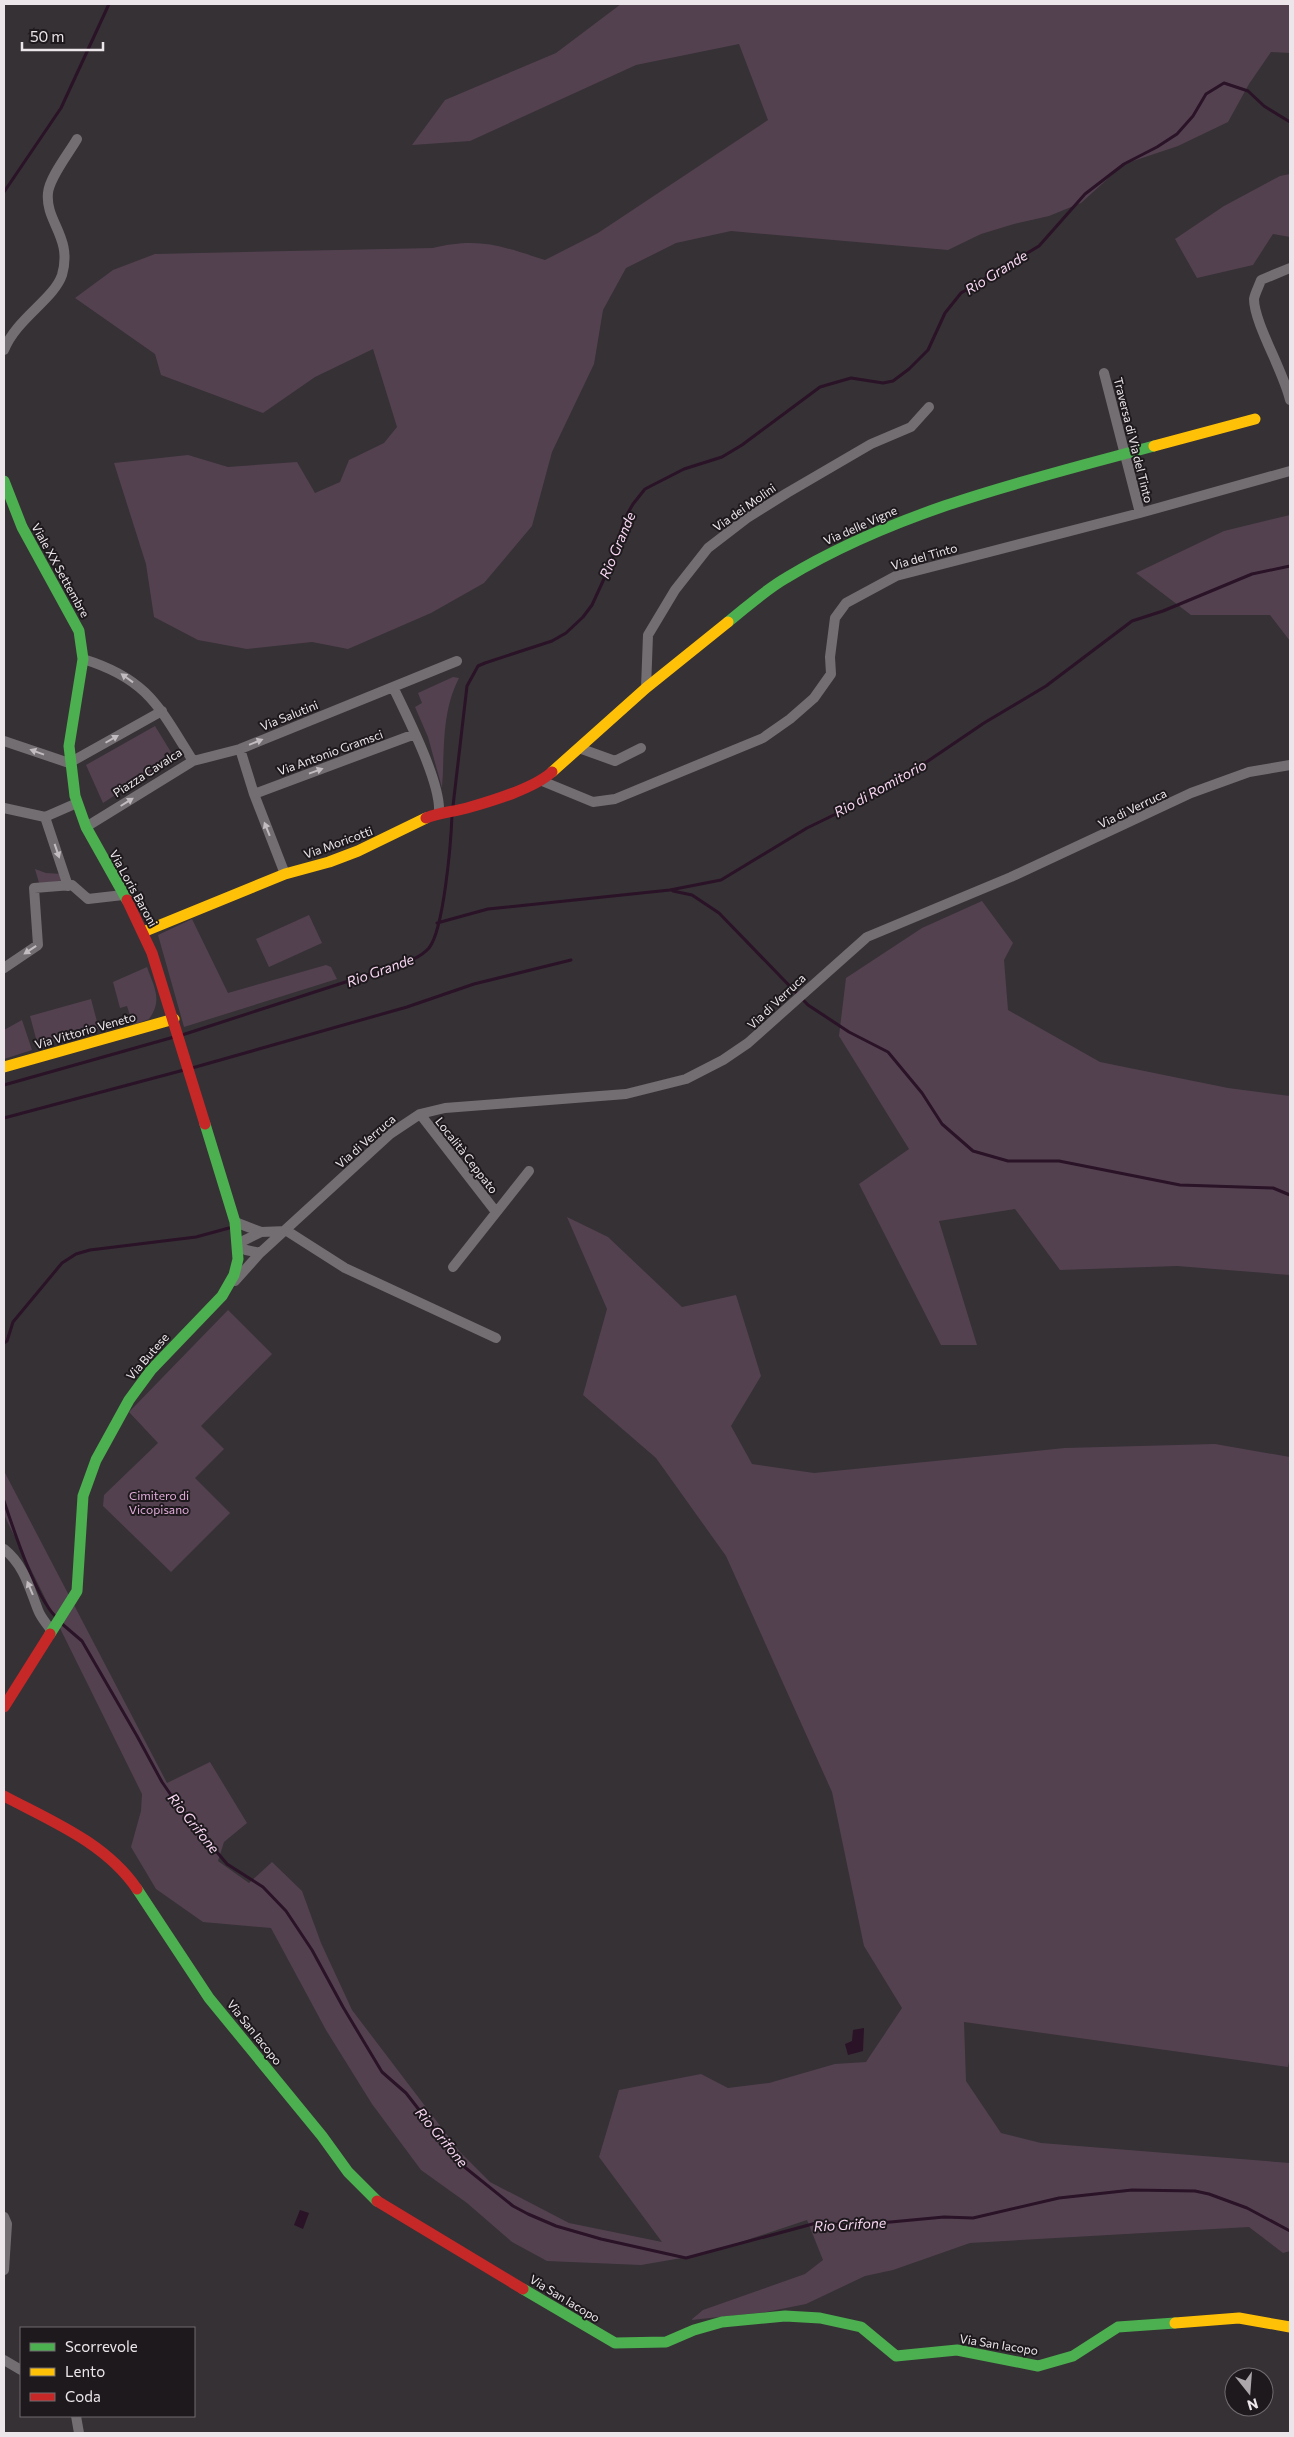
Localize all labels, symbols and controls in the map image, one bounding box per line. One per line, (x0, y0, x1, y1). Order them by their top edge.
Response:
scale bar (22, 20, 104, 52)
text: 50 m (30, 27, 64, 45)
water label: Rio Grande (962, 246, 1031, 298)
street label: Traversa di Via del Tinto (1112, 376, 1156, 504)
street label: Via dei Molini (710, 480, 778, 534)
street label: Via delle Vigne (821, 503, 899, 547)
water label: Rio Grande (595, 509, 639, 581)
street label: Viale XX Settembre (29, 520, 93, 620)
street label: Via del Tinto (889, 540, 959, 572)
one-way arrow (120, 673, 134, 683)
street label: Via Salutini (258, 697, 320, 733)
street label: Via Antonio Gramsci (275, 726, 385, 778)
one-way arrow (104, 735, 119, 743)
one-way arrow (249, 738, 264, 746)
street label: Piazza Cavalca (110, 745, 184, 799)
one-way arrow (29, 748, 44, 755)
water label: Rio di Romitorio (831, 756, 929, 820)
one-way arrow (308, 767, 323, 774)
street label: Via di Verruca (1095, 785, 1169, 831)
one-way arrow (121, 797, 134, 806)
one-way arrow (263, 821, 271, 836)
street label: Via Moricotti (302, 823, 374, 861)
one-way arrow (54, 844, 61, 859)
street label: Via Loris Baroni (107, 847, 161, 929)
one-way arrow (23, 945, 36, 955)
water label: Rio Grande (344, 950, 417, 990)
street label: Via di Verruca (744, 970, 808, 1032)
street label: Via Vittorio Veneto (33, 1009, 137, 1051)
street label: Via di Verruca (332, 1111, 398, 1171)
street label: Località Ceppato (433, 1114, 501, 1196)
street label: Via Butese (123, 1330, 171, 1382)
park label: Cimitero di Vicopisano (129, 1488, 189, 1516)
one-way arrow (26, 1581, 34, 1595)
water label: Rio Grifone (165, 1789, 224, 1857)
street label: Via San Iacopo (225, 1997, 285, 2067)
water label: Rio Grifone (412, 2104, 472, 2171)
water label: Rio Grifone (813, 2214, 887, 2234)
street label: Via San Iacopo (527, 2272, 603, 2324)
legend (20, 2327, 195, 2417)
street label: Via San Iacopo (959, 2331, 1039, 2357)
text: Scorrevole (65, 2337, 138, 2355)
text: Lento (65, 2362, 105, 2380)
north arrow (1224, 2367, 1274, 2417)
text: Coda (65, 2387, 101, 2405)
text: N (1245, 2395, 1260, 2415)

